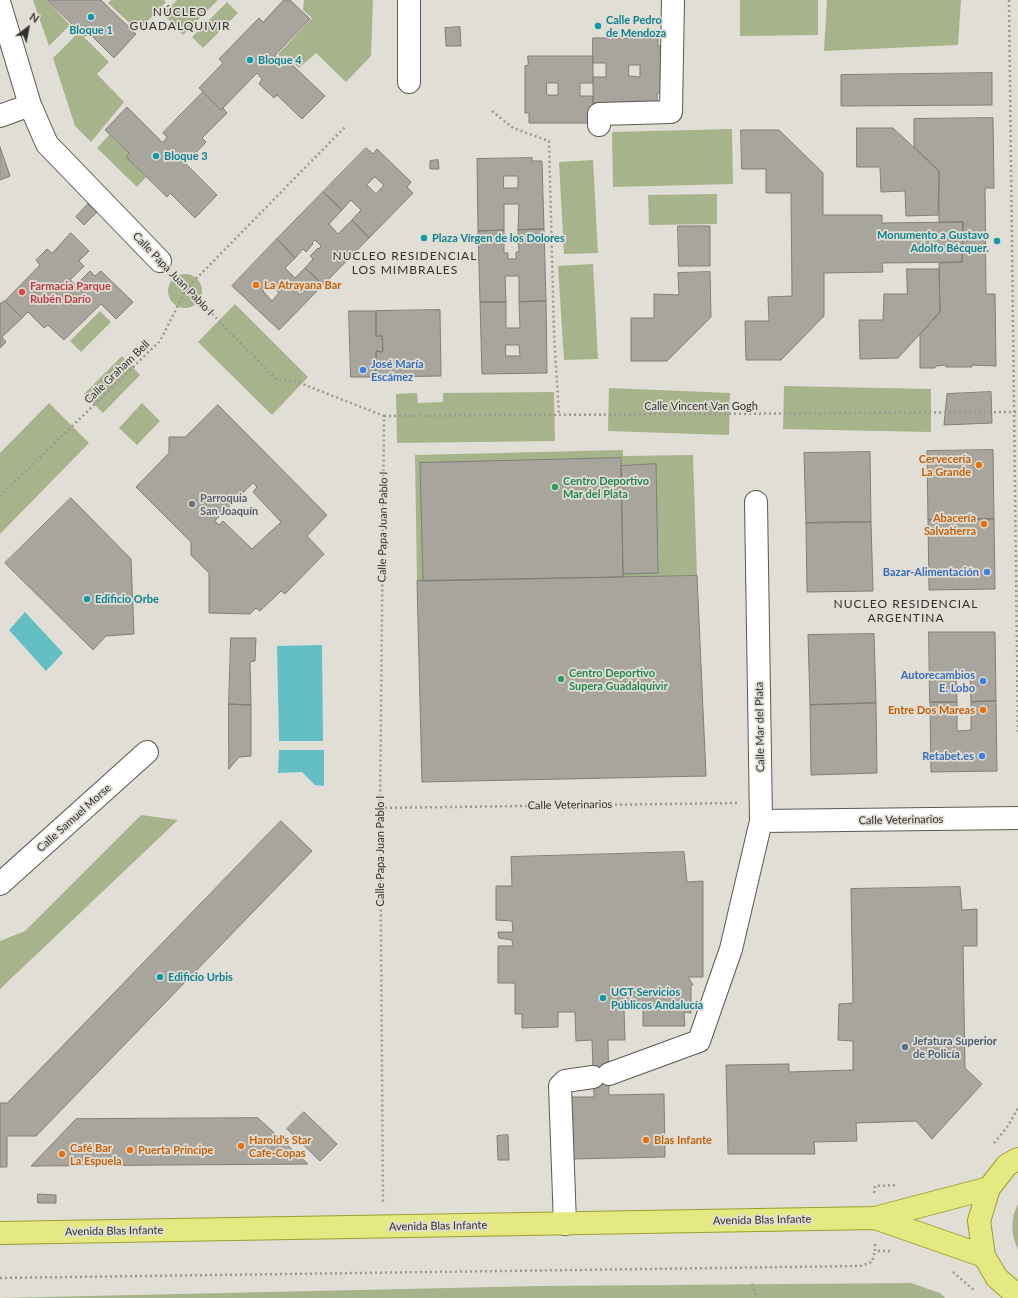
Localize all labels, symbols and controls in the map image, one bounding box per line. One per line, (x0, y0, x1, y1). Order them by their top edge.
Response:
district label: NÚCLEO GUADALQUIVIR (129, 5, 231, 33)
north arrow (8, 8, 48, 48)
text: N (28, 10, 42, 25)
marker: Bloque 1 (86, 12, 96, 22)
place label: Calle Pedro de Mendoza (606, 13, 666, 39)
marker: Calle Pedro de Mendoza (593, 21, 603, 31)
place label: Bloque 1 (69, 23, 113, 37)
place label: Bloque 4 (258, 53, 302, 67)
marker: Bloque 4 (245, 55, 255, 65)
place label: Bloque 3 (164, 149, 208, 163)
marker: Bloque 3 (151, 151, 161, 161)
place label: Monumento a Gustavo Adolfo Bécquer. (877, 228, 989, 254)
street label: Calle Papa Juan Pablo I (130, 230, 216, 318)
place label: Plaza Vírgen de los Dolores (432, 231, 565, 245)
marker: Plaza Vírgen de los Dolores (419, 233, 429, 243)
marker: Monumento a Gustavo Adolfo Bécquer. (992, 236, 1002, 246)
district label: NUCLEO RESIDENCIAL LOS MIMBRALES (333, 249, 477, 277)
place label: La Atrayana Bar (264, 278, 341, 292)
place label: Farmacia Parque Rubén Darío (30, 279, 111, 305)
marker: La Atrayana Bar (251, 280, 261, 290)
marker: Farmacia Parque Rubén Darío (17, 287, 27, 297)
street label: Calle Graham Bell (82, 338, 152, 406)
place label: José María Escámez (371, 357, 424, 383)
marker: José María Escámez (358, 365, 368, 375)
street label: Calle Vincent Van Gogh (644, 399, 758, 413)
place label: Cervecería La Grande (919, 452, 971, 478)
marker: Cervecería La Grande (974, 460, 984, 470)
street label: Calle Papa Juan Pablo I (375, 471, 391, 583)
place label: Centro Deportivo Mar del Plata (563, 474, 649, 500)
marker: Centro Deportivo Mar del Plata (550, 482, 560, 492)
place label: Parroquia San Joaquín (200, 491, 258, 517)
marker: Parroquia San Joaquín (187, 499, 197, 509)
place label: Abacería Salvatierra (924, 511, 976, 537)
marker: Abacería Salvatierra (979, 519, 989, 529)
place label: Bazar-Alimentación (883, 565, 979, 579)
marker: Bazar-Alimentación (982, 567, 992, 577)
place label: Edificio Orbe (95, 592, 159, 606)
marker: Edificio Orbe (82, 594, 92, 604)
district label: NUCLEO RESIDENCIAL ARGENTINA (834, 597, 978, 625)
place label: Centro Deportivo Supera Guadalquivir (569, 666, 668, 692)
place label: Autorecambios E. Lobo (901, 668, 975, 694)
marker: Centro Deportivo Supera Guadalquivir (556, 674, 566, 684)
marker: Autorecambios E. Lobo (978, 676, 988, 686)
street label: Calle Mar del Plata (753, 682, 767, 772)
place label: Entre Dos Mareas (888, 703, 975, 717)
marker: Entre Dos Mareas (978, 705, 988, 715)
place label: Retabet.es (922, 749, 974, 763)
marker: Retabet.es (977, 751, 987, 761)
street label: Calle Samuel Morse (34, 781, 114, 855)
street label: Calle Papa Juan Pablo I (373, 796, 387, 906)
street label: Calle Veterinarios (528, 798, 612, 812)
street label: Calle Veterinarios (859, 813, 943, 827)
place label: Edificio Urbis (168, 970, 233, 984)
marker: Edificio Urbis (155, 972, 165, 982)
place label: UGT Servicios Públicos Andalucía (611, 985, 703, 1011)
marker: UGT Servicios Públicos Andalucía (598, 993, 608, 1003)
place label: Jefatura Superior de Policía (913, 1034, 997, 1060)
marker: Jefatura Superior de Policía (900, 1042, 910, 1052)
place label: Harold's Star Cafe-Copas (249, 1133, 311, 1159)
place label: Blas Infante (654, 1133, 712, 1147)
marker: Blas Infante (641, 1135, 651, 1145)
place label: Café Bar La Espuela (70, 1141, 122, 1167)
marker: Harold's Star Cafe-Copas (236, 1141, 246, 1151)
place label: Puerta Principe (138, 1143, 213, 1157)
marker: Puerta Principe (125, 1145, 135, 1155)
marker: Café Bar La Espuela (57, 1149, 67, 1159)
street label: Avenida Blas Infante (713, 1213, 811, 1227)
street label: Avenida Blas Infante (389, 1219, 487, 1233)
street label: Avenida Blas Infante (65, 1224, 163, 1238)

